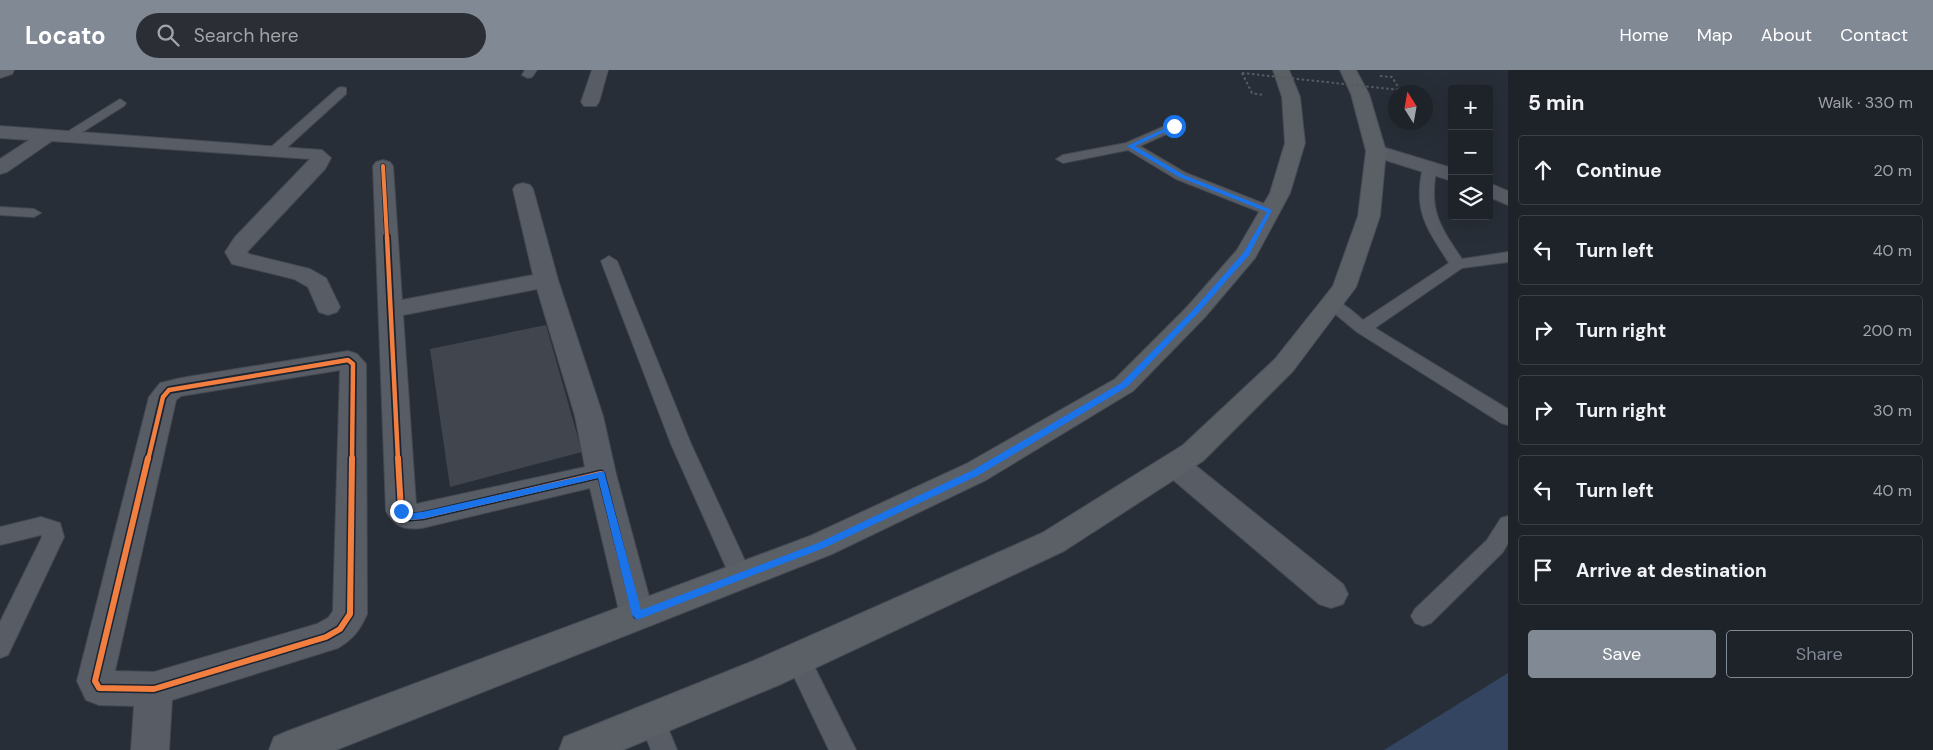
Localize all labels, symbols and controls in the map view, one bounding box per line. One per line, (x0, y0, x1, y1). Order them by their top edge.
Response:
search box (136, 13, 486, 58)
text: Locato (25, 20, 106, 51)
icon: search (154, 21, 182, 49)
text: Search here (194, 23, 299, 48)
text: Home (1619, 23, 1669, 47)
text: Map (1697, 23, 1733, 47)
text: About (1761, 23, 1812, 47)
text: Contact (1840, 23, 1908, 47)
north arrow (1388, 85, 1433, 130)
map controls (1448, 85, 1493, 220)
button: + (1448, 85, 1493, 130)
text: 5 min (1528, 89, 1584, 117)
text: Walk · 330 m (1818, 92, 1913, 113)
route start (1163, 115, 1186, 138)
button: − (1448, 130, 1493, 175)
icon: ahead (1529, 156, 1557, 184)
text: Continue (1576, 158, 1662, 183)
text: 20 m (1873, 160, 1912, 181)
button: layers (1448, 175, 1493, 220)
icon: left (1529, 236, 1557, 264)
text: Turn left (1576, 238, 1654, 263)
text: 40 m (1873, 240, 1912, 261)
icon: right (1529, 316, 1557, 344)
text: Turn right (1576, 318, 1666, 343)
text: 200 m (1863, 320, 1912, 341)
icon: right (1529, 396, 1557, 424)
text: Turn right (1576, 398, 1666, 423)
text: 30 m (1873, 400, 1912, 421)
icon: left (1529, 476, 1557, 504)
text: Turn left (1576, 478, 1654, 503)
text: 40 m (1873, 480, 1912, 501)
route end (390, 500, 413, 523)
icon: arrive (1529, 556, 1557, 584)
text: Arrive at destination (1576, 558, 1767, 583)
button: Save (1528, 630, 1716, 678)
button: Share (1726, 630, 1913, 678)

